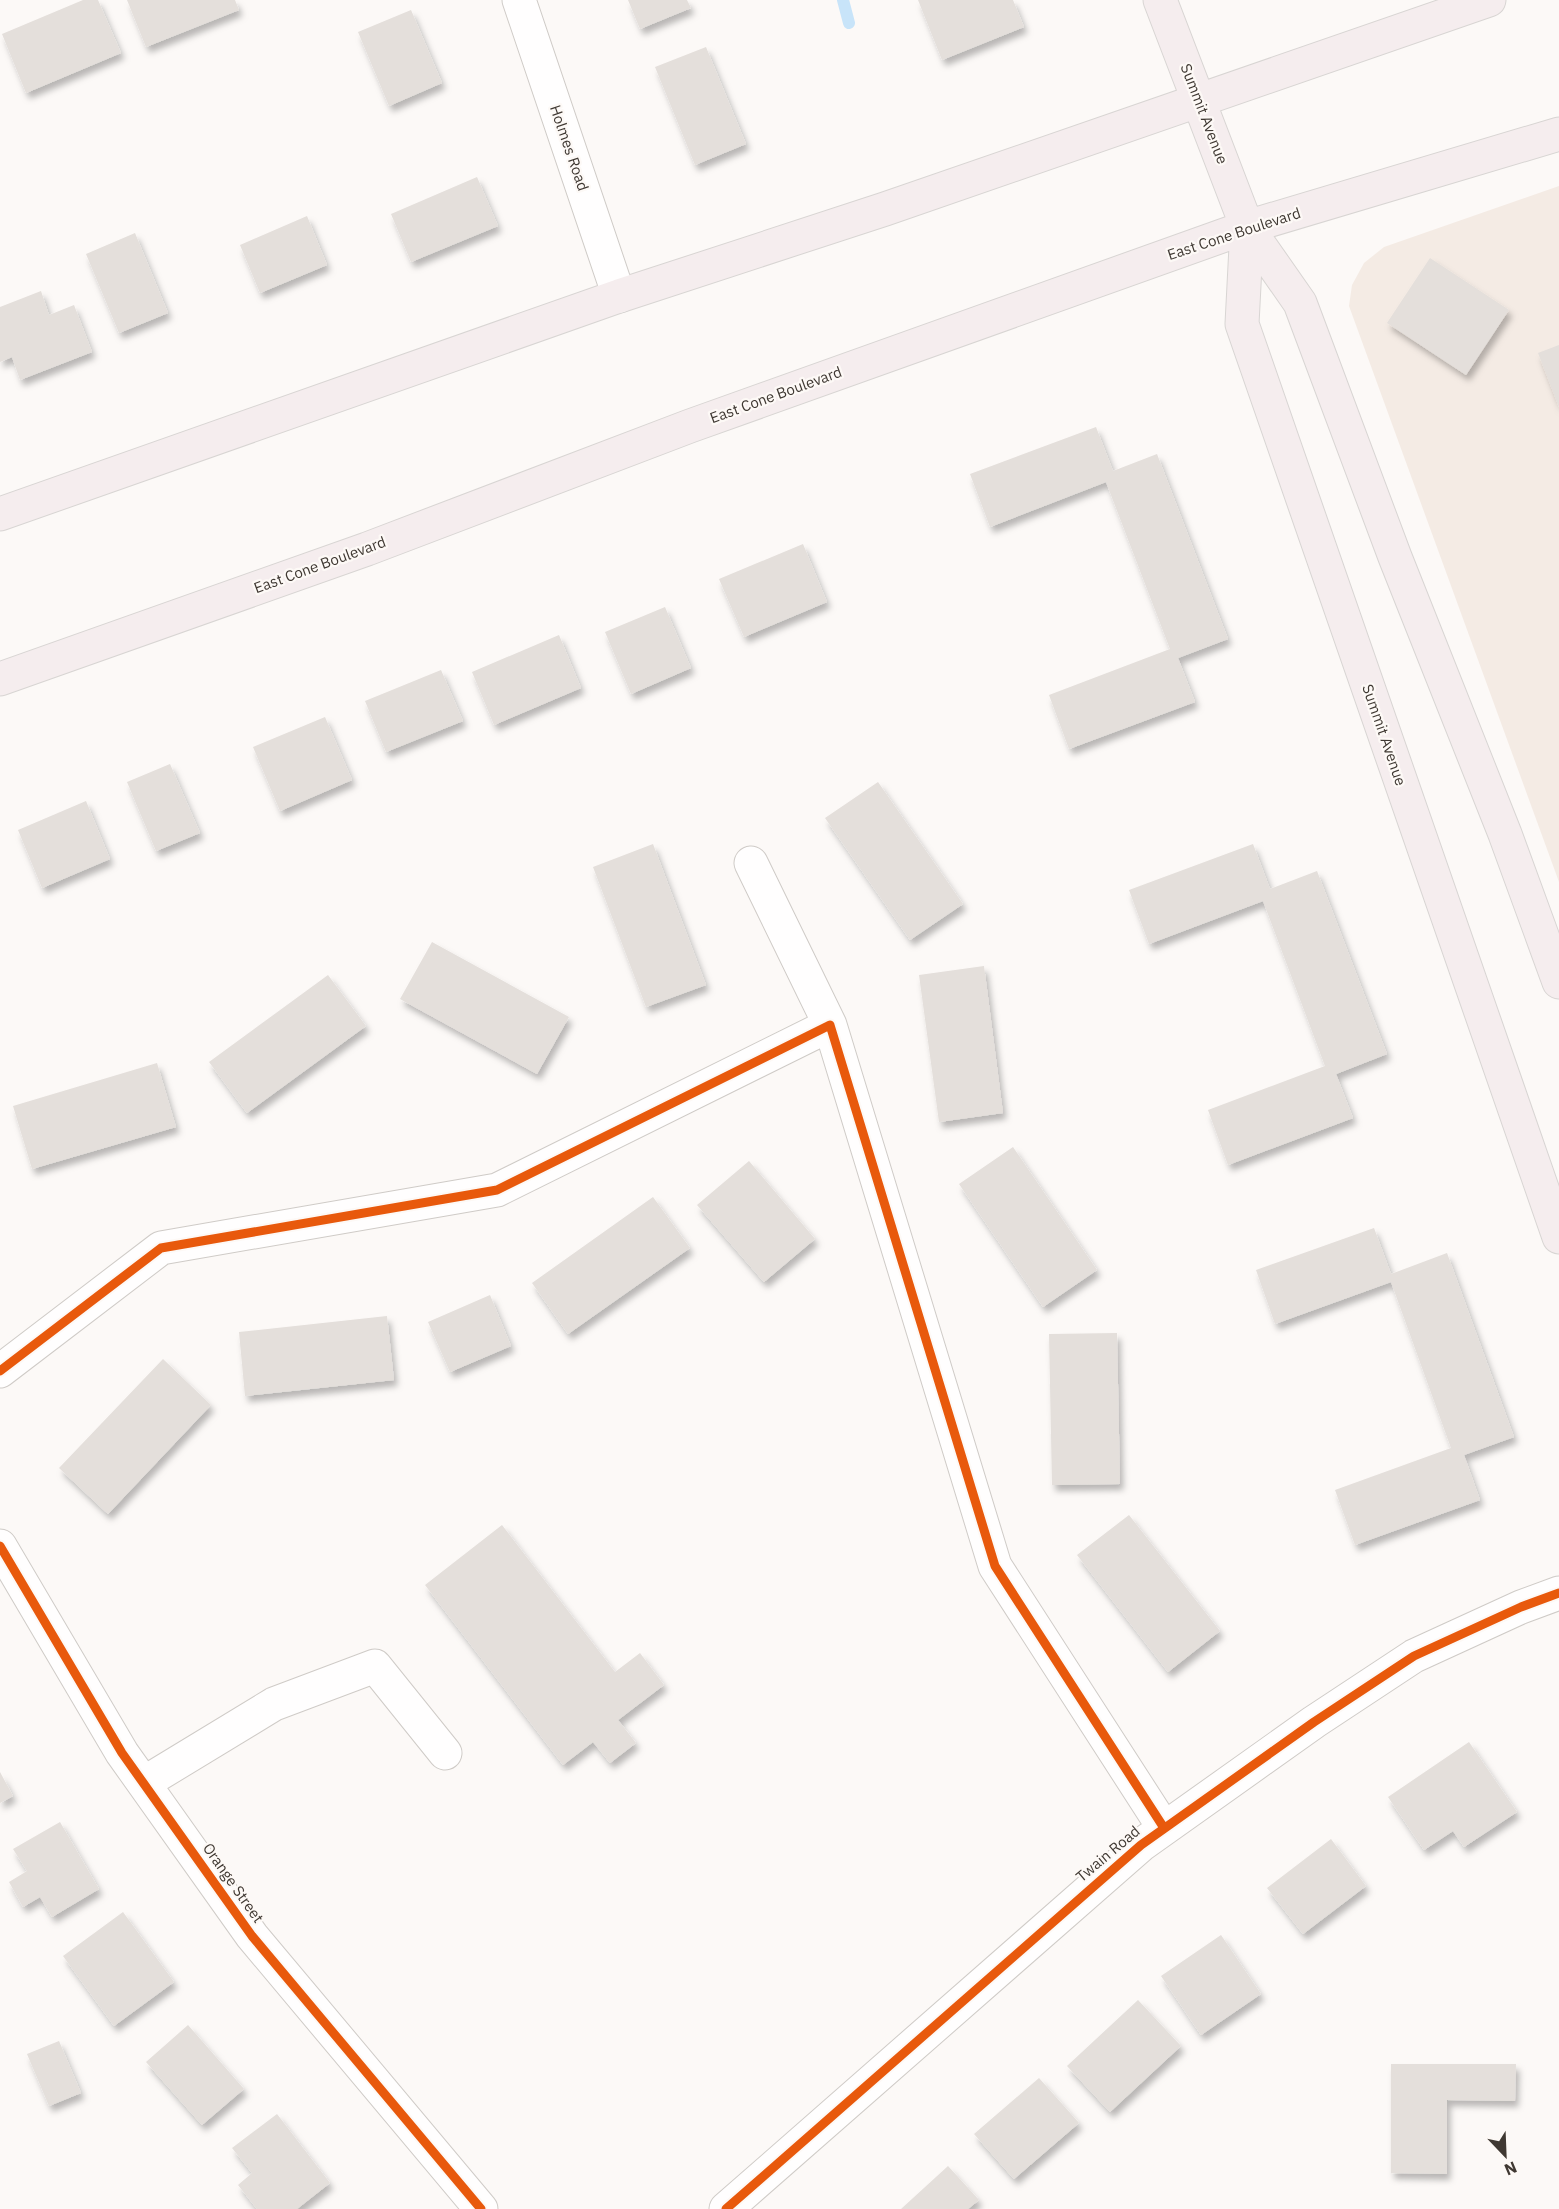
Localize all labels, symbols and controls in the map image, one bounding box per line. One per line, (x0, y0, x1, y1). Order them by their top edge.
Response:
street label: Summit Avenue (1177, 61, 1232, 167)
street label: Holmes Road (546, 102, 593, 193)
street label: East Cone Boulevard (1165, 203, 1303, 264)
street label: East Cone Boulevard (707, 362, 844, 427)
street label: East Cone Boulevard (251, 532, 388, 597)
street label: Summit Avenue (1358, 682, 1411, 788)
street label: Twain Road (1072, 1821, 1144, 1886)
street label: Orange Street (199, 1839, 268, 1926)
north arrow (1475, 2125, 1535, 2185)
text: N (1502, 2157, 1520, 2180)

